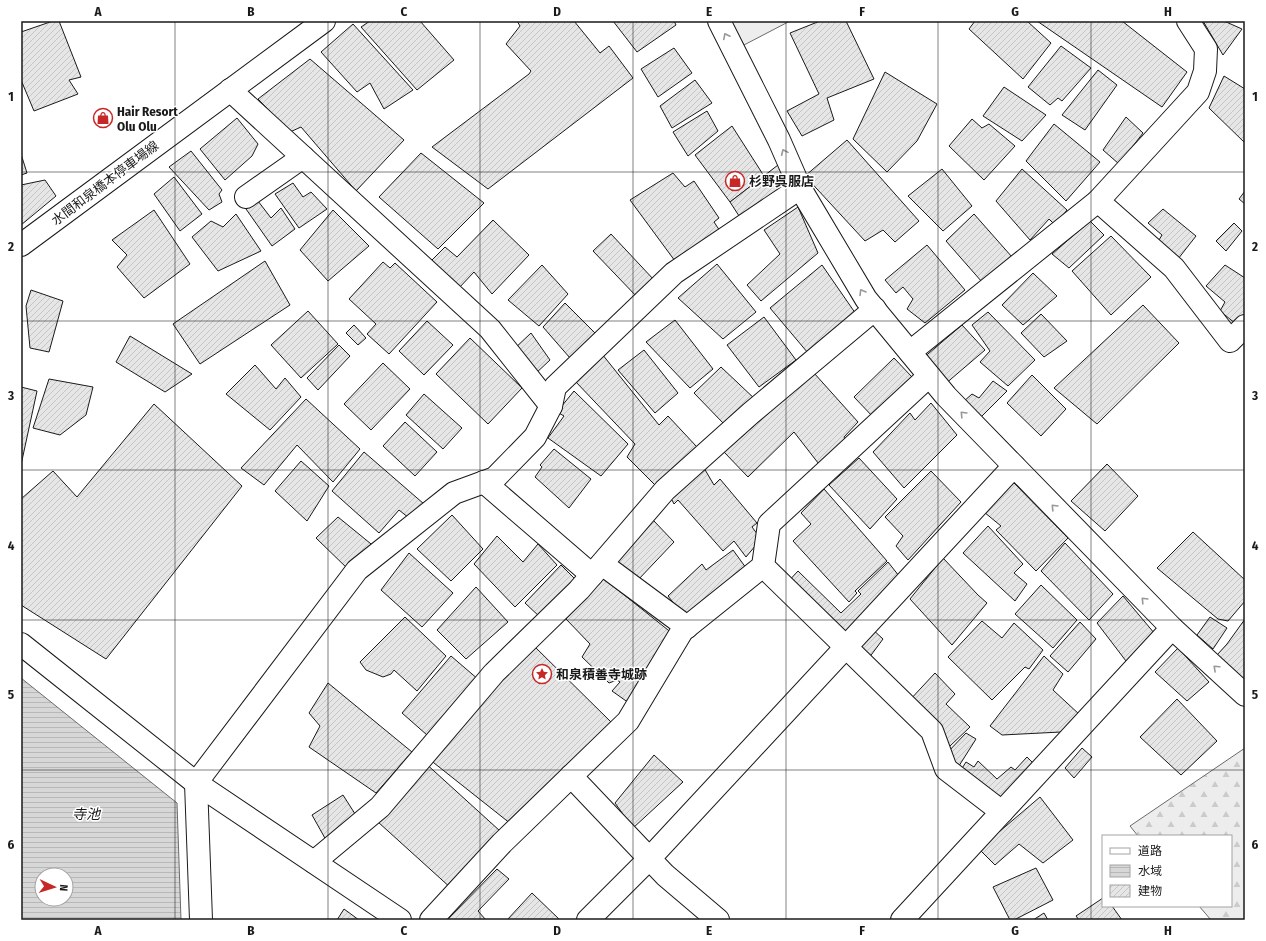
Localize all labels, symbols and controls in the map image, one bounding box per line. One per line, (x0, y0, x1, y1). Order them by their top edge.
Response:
text: A (93, 4, 102, 19)
text: B (247, 4, 255, 19)
text: C (401, 4, 408, 19)
text: D (553, 4, 561, 19)
text: E (706, 4, 712, 19)
text: F (859, 4, 865, 19)
text: G (1011, 4, 1019, 19)
text: H (1164, 4, 1172, 19)
one-way arrow (723, 32, 731, 40)
text: 1 (8, 89, 14, 104)
text: 1 (1252, 89, 1258, 104)
place label: Hair Resort Olu Olu (117, 104, 178, 134)
shop icon: Hair Resort Olu Olu (92, 107, 114, 129)
street label: 水間和泉橋本停車場線 (49, 138, 161, 228)
one-way arrow (781, 149, 789, 156)
shop icon: 杉野呉服店 (724, 170, 746, 192)
place label: 杉野呉服店 (749, 174, 814, 189)
text: 2 (7, 239, 14, 254)
text: 2 (1251, 239, 1258, 254)
one-way arrow (860, 289, 867, 296)
text: 3 (7, 388, 14, 403)
text: 3 (1251, 388, 1258, 403)
one-way arrow (960, 411, 968, 419)
one-way arrow (1051, 504, 1058, 512)
text: 4 (8, 538, 15, 553)
text: 4 (1252, 538, 1259, 553)
one-way arrow (1142, 597, 1149, 605)
place icon: 和泉積善寺城跡 (531, 663, 553, 685)
one-way arrow (1213, 666, 1221, 673)
place label: 和泉積善寺城跡 (556, 667, 647, 682)
text: 5 (8, 687, 14, 702)
text: 5 (1252, 687, 1258, 702)
water label: 寺池 (72, 806, 102, 823)
legend (1102, 835, 1232, 907)
text: 6 (8, 837, 15, 852)
text: 6 (1252, 837, 1259, 852)
text: 道路 (1138, 844, 1162, 858)
text: 水域 (1138, 864, 1162, 878)
north arrow (34, 867, 74, 907)
text: N (57, 884, 70, 891)
text: 建物 (1138, 884, 1162, 898)
text: A (93, 923, 102, 938)
text: B (247, 923, 255, 938)
text: C (401, 923, 408, 938)
text: D (553, 923, 561, 938)
text: E (706, 923, 712, 938)
text: F (859, 923, 865, 938)
text: G (1011, 923, 1019, 938)
text: H (1164, 923, 1172, 938)

